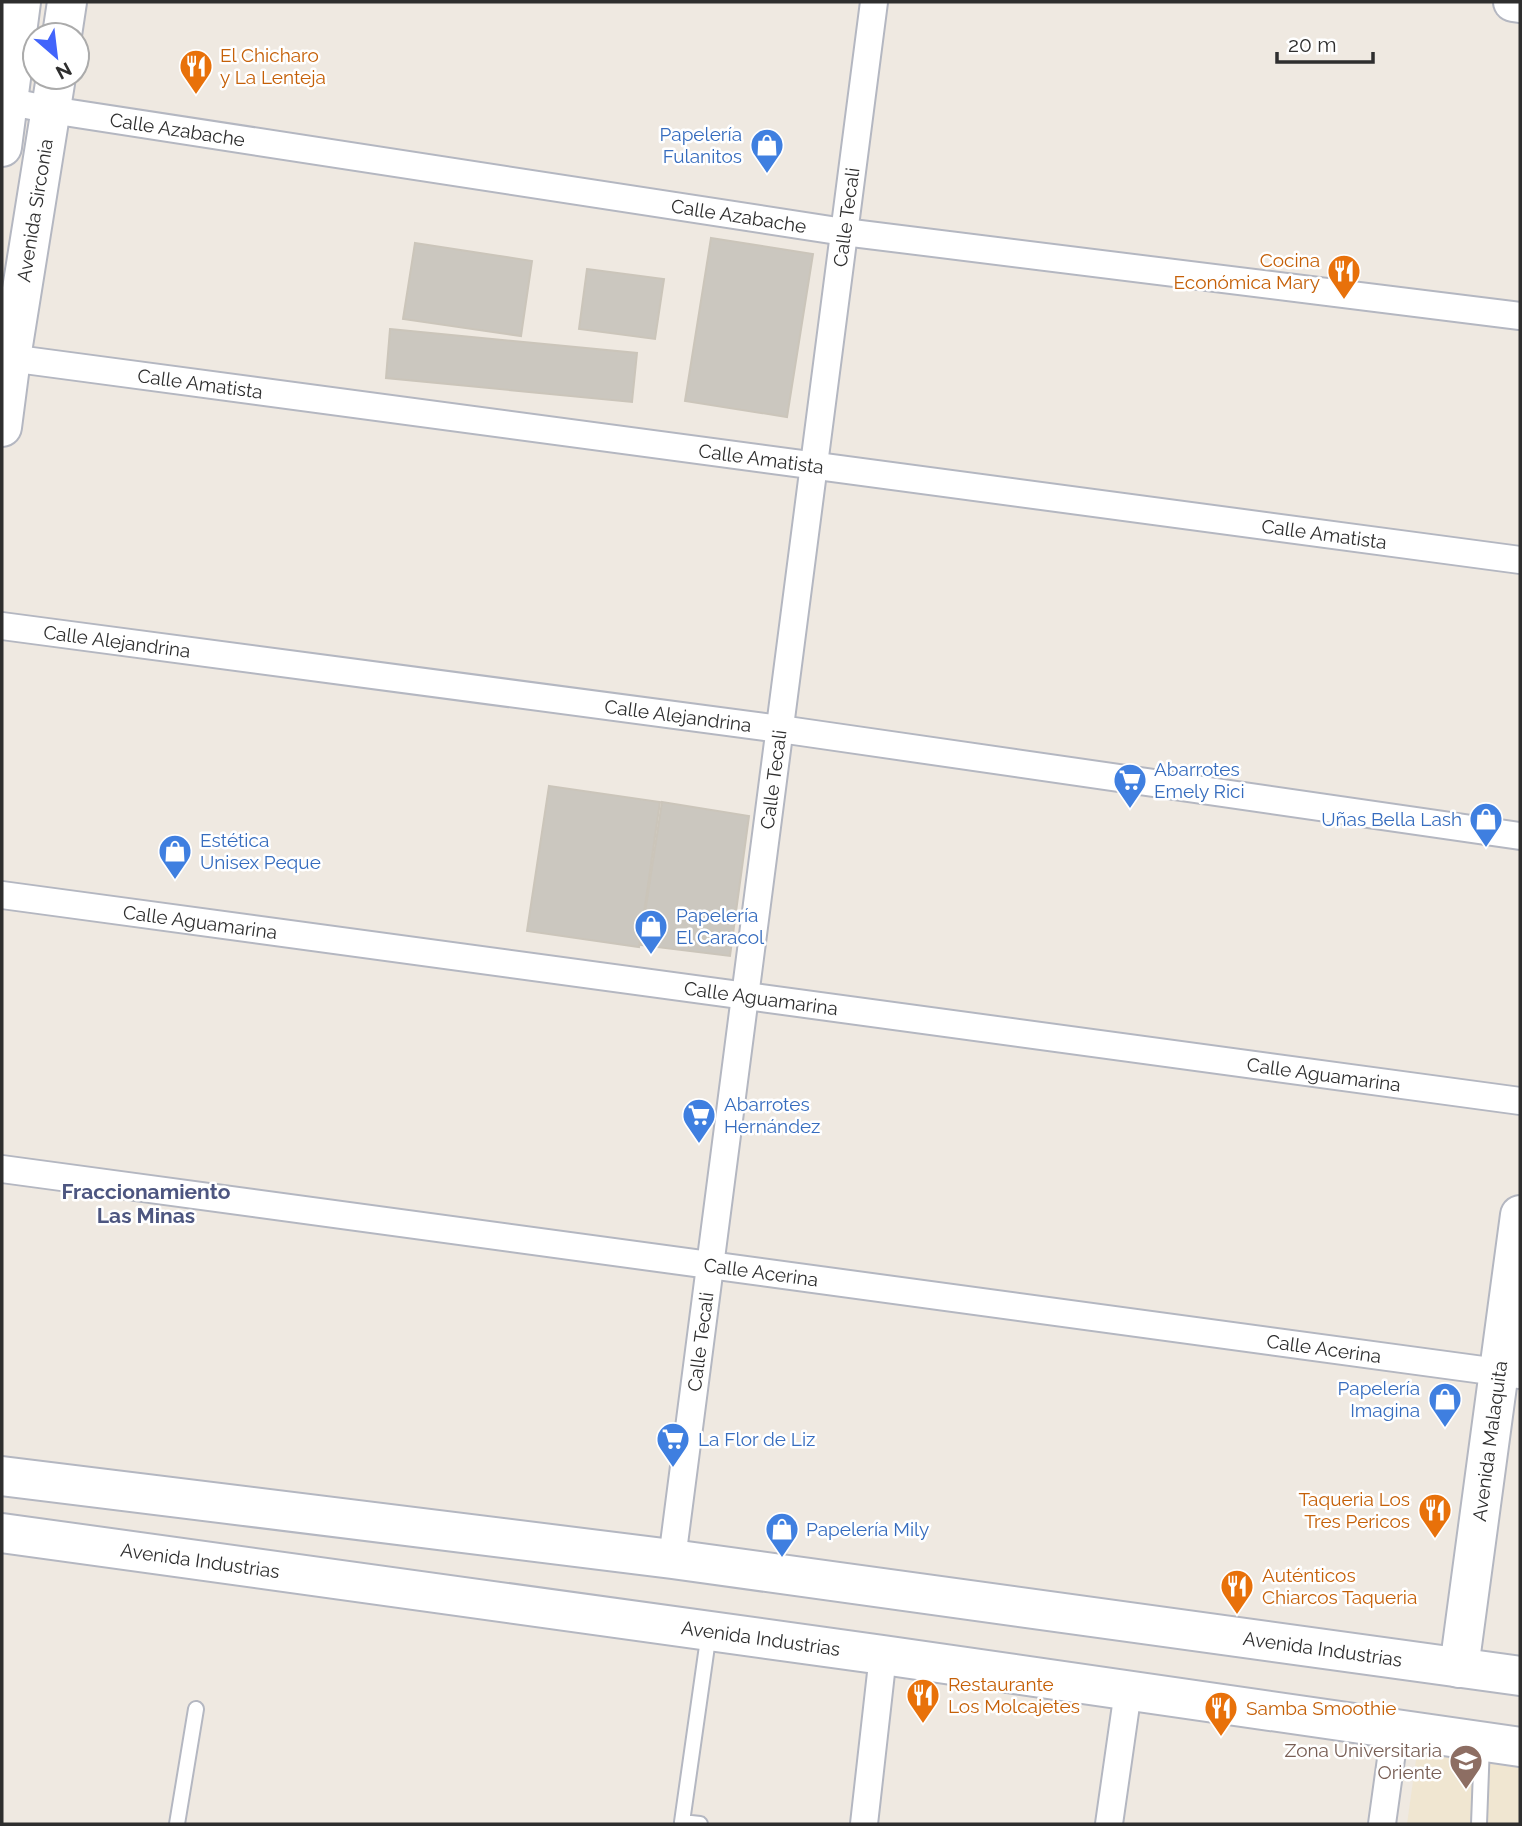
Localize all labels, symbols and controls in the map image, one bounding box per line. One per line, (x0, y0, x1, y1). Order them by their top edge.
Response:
north arrow (21, 21, 91, 91)
scale bar (1277, 21, 1373, 65)
text: 20 m (1288, 32, 1336, 57)
place label: El Chicharo y La Lenteja (220, 44, 326, 88)
restaurant icon: El Chicharo y La Lenteja (177, 47, 215, 96)
text: N (52, 58, 76, 84)
street label: Calle Azabache (108, 108, 247, 151)
place label: Papelería Fulanitos (660, 123, 742, 167)
shop icon: Papelería Fulanitos (748, 126, 786, 175)
street label: Avenida Sirconia (12, 137, 57, 284)
street label: Calle Tecali (829, 166, 863, 268)
street label: Calle Azabache (670, 195, 808, 237)
place label: Cocina Económica Mary (1174, 249, 1320, 293)
restaurant icon: Cocina Económica Mary (1325, 252, 1363, 301)
street label: Calle Amatista (136, 364, 264, 403)
street label: Calle Amatista (697, 439, 825, 478)
street label: Calle Amatista (1260, 515, 1388, 553)
street label: Calle Alejandrina (42, 621, 192, 662)
street label: Calle Alejandrina (603, 695, 753, 736)
street label: Calle Tecali (756, 729, 790, 831)
place label: Abarrotes Emely Rici (1154, 758, 1245, 802)
supermarket icon: Abarrotes Emely Rici (1111, 761, 1149, 810)
shop icon: Uñas Bella Lash (1467, 800, 1505, 849)
place label: Uñas Bella Lash (1321, 808, 1462, 830)
place label: Estética Unisex Peque (200, 829, 321, 873)
shop icon: Estética Unisex Peque (156, 832, 194, 881)
street label: Calle Aguamarina (122, 901, 279, 943)
place label: Papelería El Caracol (676, 904, 765, 948)
shop icon: Papelería El Caracol (632, 907, 670, 956)
street label: Calle Aguamarina (683, 977, 839, 1019)
street label: Calle Aguamarina (1245, 1053, 1402, 1096)
place label: Abarrotes Hernández (724, 1093, 820, 1137)
supermarket icon: Abarrotes Hernández (680, 1096, 718, 1145)
district label: Fraccionamiento Las Minas (62, 1179, 231, 1228)
street label: Calle Acerina (702, 1253, 820, 1291)
street label: Calle Tecali (683, 1291, 718, 1393)
street label: Calle Acerina (1265, 1330, 1383, 1367)
street label: Avenida Malaquita (1468, 1359, 1511, 1523)
place label: Papelería Imagina (1338, 1377, 1420, 1421)
shop icon: Papelería Imagina (1426, 1380, 1464, 1429)
supermarket icon: La Flor de Liz (654, 1420, 692, 1469)
place label: La Flor de Liz (698, 1428, 815, 1450)
place label: Taqueria Los Tres Pericos (1299, 1488, 1410, 1532)
restaurant icon: Taqueria Los Tres Pericos (1416, 1491, 1454, 1540)
shop icon: Papelería Mily (763, 1510, 801, 1559)
place label: Papelería Mily (806, 1518, 929, 1540)
street label: Avenida Industrias (119, 1539, 281, 1582)
place label: Auténticos Chiarcos Taqueria (1262, 1564, 1417, 1608)
restaurant icon: Auténticos Chiarcos Taqueria (1218, 1567, 1256, 1616)
street label: Avenida Industrias (680, 1616, 842, 1660)
street label: Avenida Industrias (1242, 1627, 1404, 1671)
place label: Restaurante Los Molcajetes (948, 1673, 1080, 1717)
restaurant icon: Restaurante Los Molcajetes (904, 1676, 942, 1725)
restaurant icon: Samba Smoothie (1202, 1689, 1240, 1738)
place label: Samba Smoothie (1246, 1697, 1396, 1719)
place label: Zona Universitaria Oriente (1284, 1739, 1442, 1783)
school or university icon: Zona Universitaria Oriente (1447, 1742, 1485, 1791)

